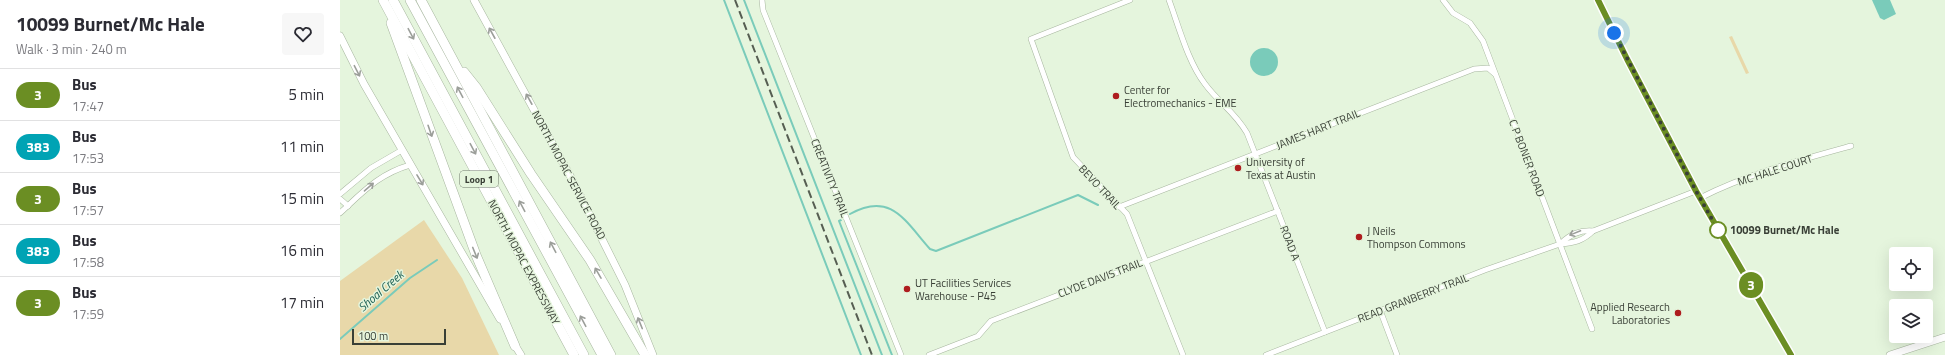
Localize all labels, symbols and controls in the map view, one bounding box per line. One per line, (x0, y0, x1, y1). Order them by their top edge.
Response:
text: 10099 Burnet/Mc Hale (16, 9, 205, 38)
button: heart (282, 13, 324, 55)
your location (1604, 23, 1624, 43)
one-way arrow (488, 27, 496, 39)
one-way arrow (408, 28, 415, 40)
text: Walk · 3 min · 240 m (16, 39, 127, 59)
one-way arrow (354, 64, 361, 76)
text: Bus (72, 73, 97, 96)
place label: Center for Electromechanics - EME (1124, 82, 1237, 111)
text: 5 min (288, 83, 324, 106)
text: 3 (34, 84, 42, 105)
one-way arrow (455, 86, 463, 98)
marker: Center for Electromechanics - EME (1111, 91, 1121, 101)
one-way arrow (524, 93, 532, 105)
text: 17:47 (72, 96, 104, 116)
street label: JAMES HART TRAIL (1274, 105, 1363, 153)
street label: NORTH MOPAC SERVICE ROAD (528, 108, 610, 242)
street label: C P BONER ROAD (1505, 117, 1549, 199)
text: Bus (72, 125, 97, 148)
one-way arrow (427, 125, 435, 137)
text: 11 min (280, 135, 324, 158)
text: 383 (26, 136, 50, 157)
street label: CREATIVITY TRAIL (807, 136, 853, 220)
one-way arrow (469, 143, 477, 155)
text: 17:53 (72, 148, 104, 168)
street label: MC HALE COURT (1735, 150, 1815, 190)
place label: University of Texas at Austin (1246, 154, 1316, 183)
street label: BEVO TRAIL (1075, 161, 1125, 213)
marker: University of Texas at Austin (1233, 163, 1243, 173)
road number: Loop 1 (460, 171, 498, 187)
one-way arrow (416, 174, 424, 186)
text: Bus (72, 177, 97, 200)
one-way arrow (364, 182, 374, 191)
text: 15 min (280, 187, 324, 210)
text: 3 (34, 188, 42, 209)
street label: NORTH MOPAC EXPRESSWAY (484, 197, 564, 327)
text: 17:57 (72, 200, 104, 220)
one-way arrow (517, 200, 525, 212)
marker: 10099 Burnet/Mc Hale (1709, 221, 1727, 239)
place label: 10099 Burnet/Mc Hale (1730, 222, 1840, 238)
street label: ROAD A (1276, 223, 1304, 263)
place label: J Neils Thompson Commons (1367, 223, 1466, 252)
text: Bus (72, 229, 97, 252)
one-way arrow (1570, 230, 1582, 238)
marker: J Neils Thompson Commons (1354, 232, 1364, 242)
text: 16 min (280, 239, 324, 262)
text: 383 (26, 240, 50, 261)
one-way arrow (549, 241, 556, 253)
one-way arrow (472, 247, 479, 259)
map controls (1889, 247, 1933, 343)
button: locate (1889, 247, 1933, 291)
text: 17:58 (72, 252, 104, 272)
street label: CLYDE DAVIS TRAIL (1055, 254, 1145, 302)
water label: Shoal Creek (354, 264, 409, 316)
one-way arrow (593, 267, 601, 279)
street label: READ GRANBERRY TRAIL (1355, 269, 1472, 327)
line badge: 3 (1738, 272, 1764, 298)
text: 3 (1747, 274, 1755, 295)
place label: UT Facilities Services Warehouse - P45 (915, 275, 1011, 304)
text: Bus (72, 281, 97, 304)
marker: UT Facilities Services Warehouse - P45 (902, 284, 912, 294)
text: 17 min (280, 291, 324, 314)
text: 3 (34, 292, 42, 313)
place label: Applied Research Laboratories (1590, 299, 1670, 328)
button: layers (1889, 299, 1933, 343)
text: 17:59 (72, 304, 104, 324)
marker: Applied Research Laboratories (1673, 308, 1683, 318)
one-way arrow (579, 315, 587, 327)
one-way arrow (636, 317, 643, 329)
scale bar (352, 327, 446, 346)
text: 100 m (358, 328, 388, 344)

